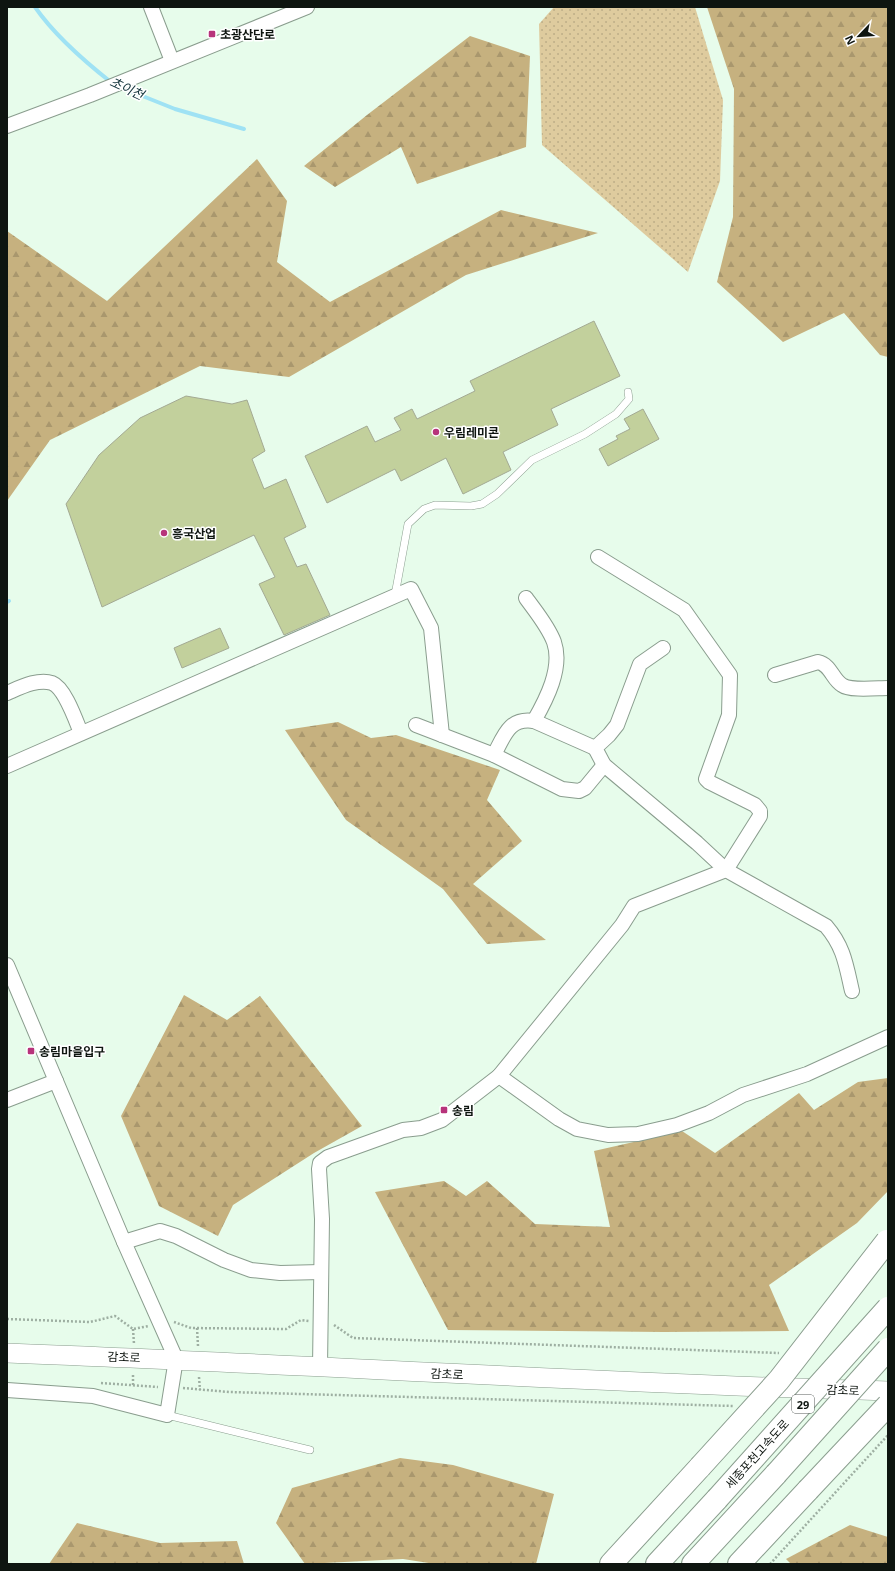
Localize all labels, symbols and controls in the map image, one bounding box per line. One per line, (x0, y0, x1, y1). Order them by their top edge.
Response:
north arrow (839, 16, 879, 56)
place label: 초광산단로 (220, 26, 275, 43)
marker: 초광산단로 (207, 29, 217, 39)
text: N (841, 33, 858, 48)
water label: 초이천 (107, 72, 148, 104)
place label: 우림레미콘 (444, 424, 499, 441)
marker: 우림레미콘 (431, 427, 441, 437)
place label: 흥국산업 (172, 525, 216, 542)
marker: 흥국산업 (159, 528, 169, 538)
place label: 송림마을입구 (39, 1043, 105, 1060)
marker: 송림마을입구 (26, 1046, 36, 1056)
place label: 송림 (452, 1102, 474, 1119)
marker: 송림 (439, 1105, 449, 1115)
street label: 감초로 (107, 1348, 141, 1366)
street label: 감초로 (430, 1365, 464, 1383)
street label: 감초로 (826, 1381, 860, 1399)
road number: 29 (792, 1395, 814, 1413)
street label: 세종포천고속도로 (721, 1415, 793, 1493)

